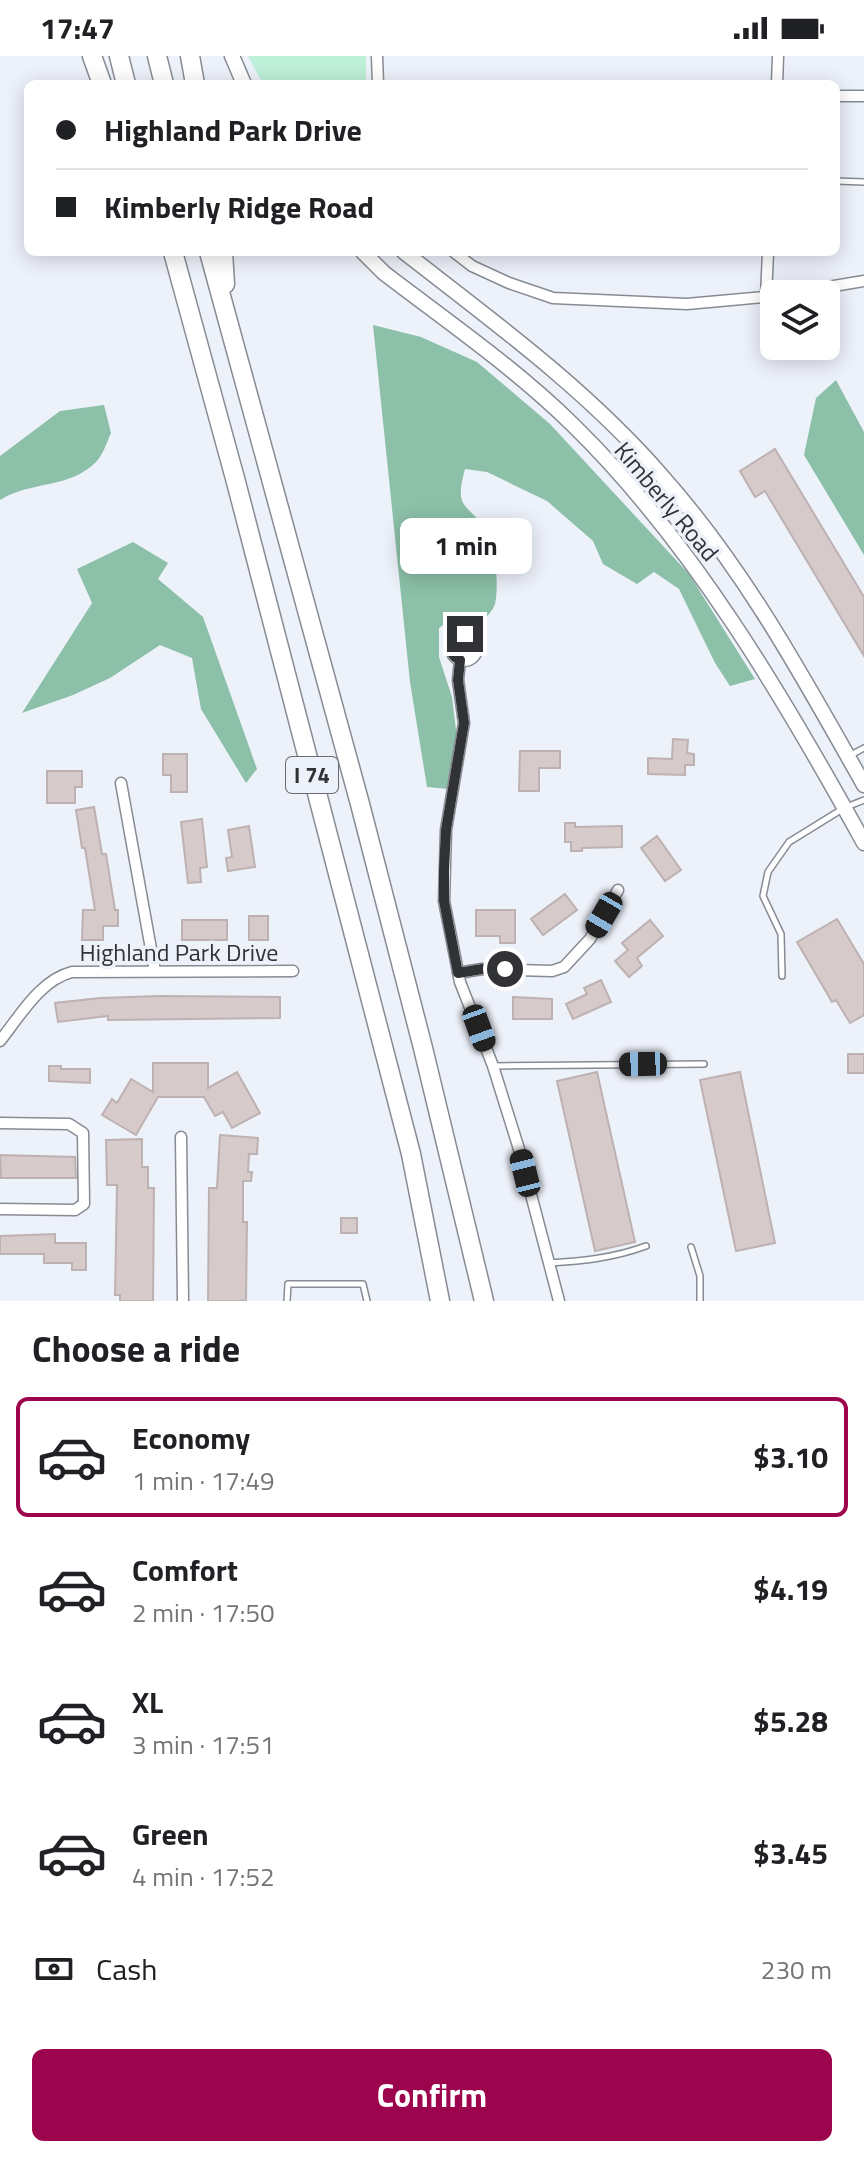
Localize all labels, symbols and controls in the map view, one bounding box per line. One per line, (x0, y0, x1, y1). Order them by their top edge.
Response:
text: 17:47 (40, 5, 115, 51)
text: Highland Park Drive (104, 107, 362, 153)
text: Kimberly Ridge Road (104, 184, 374, 230)
map controls (760, 280, 840, 360)
button: layers (760, 280, 840, 360)
street label: Kimberly Road (606, 433, 728, 569)
callout: 1 min (399, 518, 531, 574)
text: 1 min (434, 526, 498, 565)
route end (447, 616, 483, 652)
road number: I 74 (286, 757, 338, 793)
car (582, 888, 626, 942)
street label: Highland Park Drive (80, 934, 278, 970)
route start (487, 951, 523, 987)
car (460, 1001, 498, 1055)
car (619, 1052, 667, 1076)
car (508, 1147, 542, 1199)
text: Choose a ride (32, 1321, 240, 1376)
text: Economy (132, 1415, 250, 1461)
icon: car (36, 1421, 108, 1493)
text: $3.10 (753, 1434, 828, 1480)
text: 1 min · 17:49 (132, 1461, 275, 1500)
text: Comfort (132, 1547, 238, 1593)
icon: car (36, 1553, 108, 1625)
text: $4.19 (753, 1566, 828, 1612)
text: 2 min · 17:50 (132, 1593, 275, 1632)
text: XL (132, 1679, 163, 1725)
icon: car (36, 1685, 108, 1757)
text: $5.28 (753, 1698, 828, 1744)
text: 3 min · 17:51 (132, 1725, 275, 1764)
text: Green (132, 1811, 209, 1857)
icon: car (36, 1817, 108, 1889)
text: $3.45 (753, 1830, 828, 1876)
text: 4 min · 17:52 (132, 1857, 275, 1896)
text: Cash (96, 1946, 157, 1992)
icon: cash (32, 1947, 76, 1991)
text: 230 m (761, 1950, 832, 1989)
button: Confirm (32, 2049, 832, 2141)

